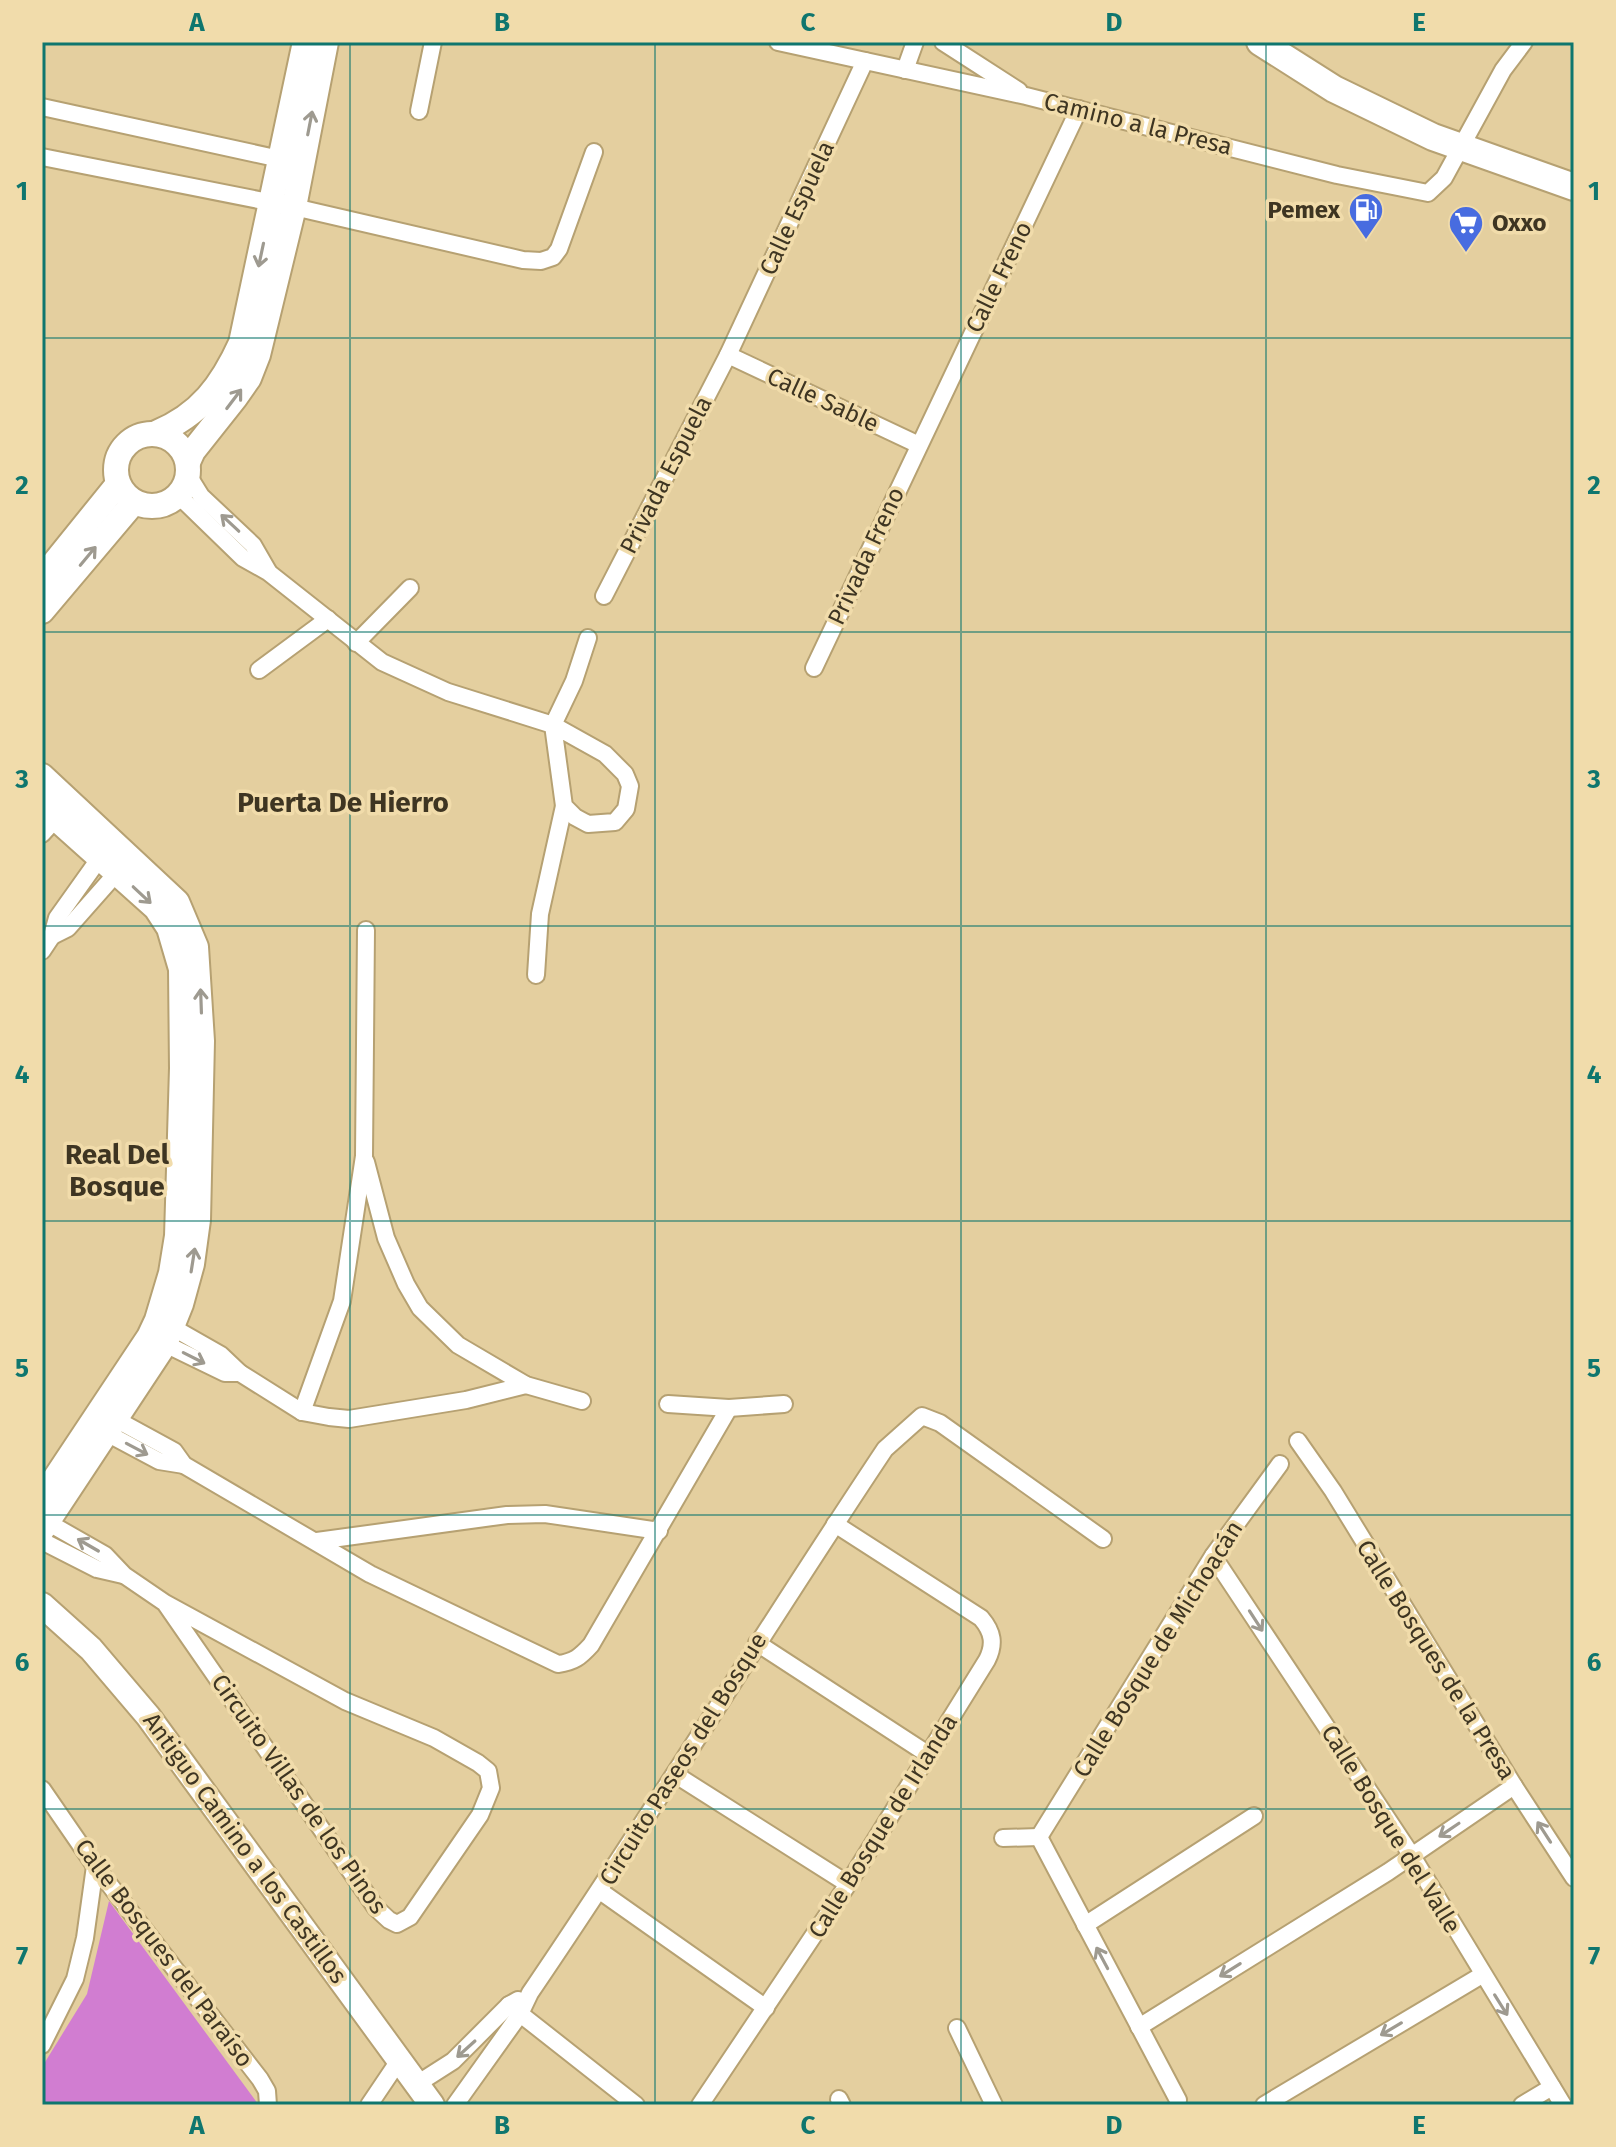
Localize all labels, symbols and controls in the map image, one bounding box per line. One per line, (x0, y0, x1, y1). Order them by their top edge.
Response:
text: A (188, 7, 205, 38)
text: B (494, 7, 510, 38)
text: C (801, 7, 816, 38)
text: D (1106, 7, 1123, 38)
text: E (1412, 7, 1426, 38)
street label: Camino a la Presa (1041, 87, 1235, 161)
one-way arrow (303, 111, 318, 137)
street label: Calle Espuela (754, 137, 840, 279)
text: 1 (16, 176, 28, 207)
text: 1 (1588, 176, 1600, 207)
fuel station icon: Pemex (1347, 191, 1385, 241)
place label: Pemex (1268, 196, 1341, 224)
supermarket icon: Oxxo (1447, 204, 1485, 254)
place label: Oxxo (1492, 209, 1547, 237)
street label: Calle Freno (960, 217, 1038, 337)
one-way arrow (253, 242, 268, 268)
street label: Calle Sable (763, 362, 883, 438)
one-way arrow (225, 389, 242, 410)
street label: Privada Espuela (614, 392, 718, 558)
text: 2 (15, 470, 29, 501)
text: 2 (1587, 470, 1601, 501)
street label: Privada Freno (822, 483, 910, 629)
one-way arrow (220, 513, 240, 532)
one-way arrow (79, 546, 97, 567)
text: 3 (14, 764, 29, 795)
text: 3 (1586, 764, 1601, 795)
district label: Puerta De Hierro (237, 786, 449, 819)
one-way arrow (132, 886, 152, 905)
one-way arrow (193, 988, 208, 1015)
text: 4 (15, 1059, 30, 1090)
text: 4 (1587, 1059, 1602, 1090)
district label: Real Del Bosque (65, 1138, 170, 1203)
one-way arrow (186, 1248, 201, 1274)
one-way arrow (181, 1351, 205, 1366)
text: 5 (15, 1353, 29, 1384)
text: 5 (1587, 1353, 1601, 1384)
one-way arrow (124, 1441, 148, 1457)
street label: Calle Bosque de Michoacán (1067, 1516, 1249, 1782)
street label: Calle Bosques de la Presa (1351, 1535, 1521, 1785)
one-way arrow (77, 1537, 101, 1553)
one-way arrow (1248, 1609, 1265, 1631)
street label: Circuito Paseos del Bosque (594, 1627, 772, 1891)
text: 6 (15, 1647, 30, 1678)
text: 6 (1587, 1647, 1602, 1678)
street label: Circuito Villas de los Pinos (205, 1669, 393, 1919)
street label: Antiguo Camino a los Castillos (137, 1707, 353, 1989)
street label: Calle Bosque de Irlanda (803, 1709, 963, 1943)
street label: Calle Bosque del Valle (1316, 1720, 1466, 1938)
one-way arrow (1439, 1822, 1461, 1838)
one-way arrow (1536, 1822, 1552, 1844)
street label: Calle Bosques del Paraíso (69, 1833, 259, 2073)
text: 7 (16, 1941, 28, 1972)
text: 7 (1588, 1941, 1600, 1972)
one-way arrow (1094, 1946, 1110, 1970)
one-way arrow (1219, 1963, 1242, 1979)
one-way arrow (1494, 1993, 1510, 2016)
one-way arrow (1380, 2021, 1403, 2037)
one-way arrow (457, 2039, 477, 2057)
text: A (188, 2110, 205, 2141)
text: B (494, 2110, 510, 2141)
text: C (801, 2110, 816, 2141)
text: D (1106, 2110, 1123, 2141)
text: E (1412, 2110, 1426, 2141)

